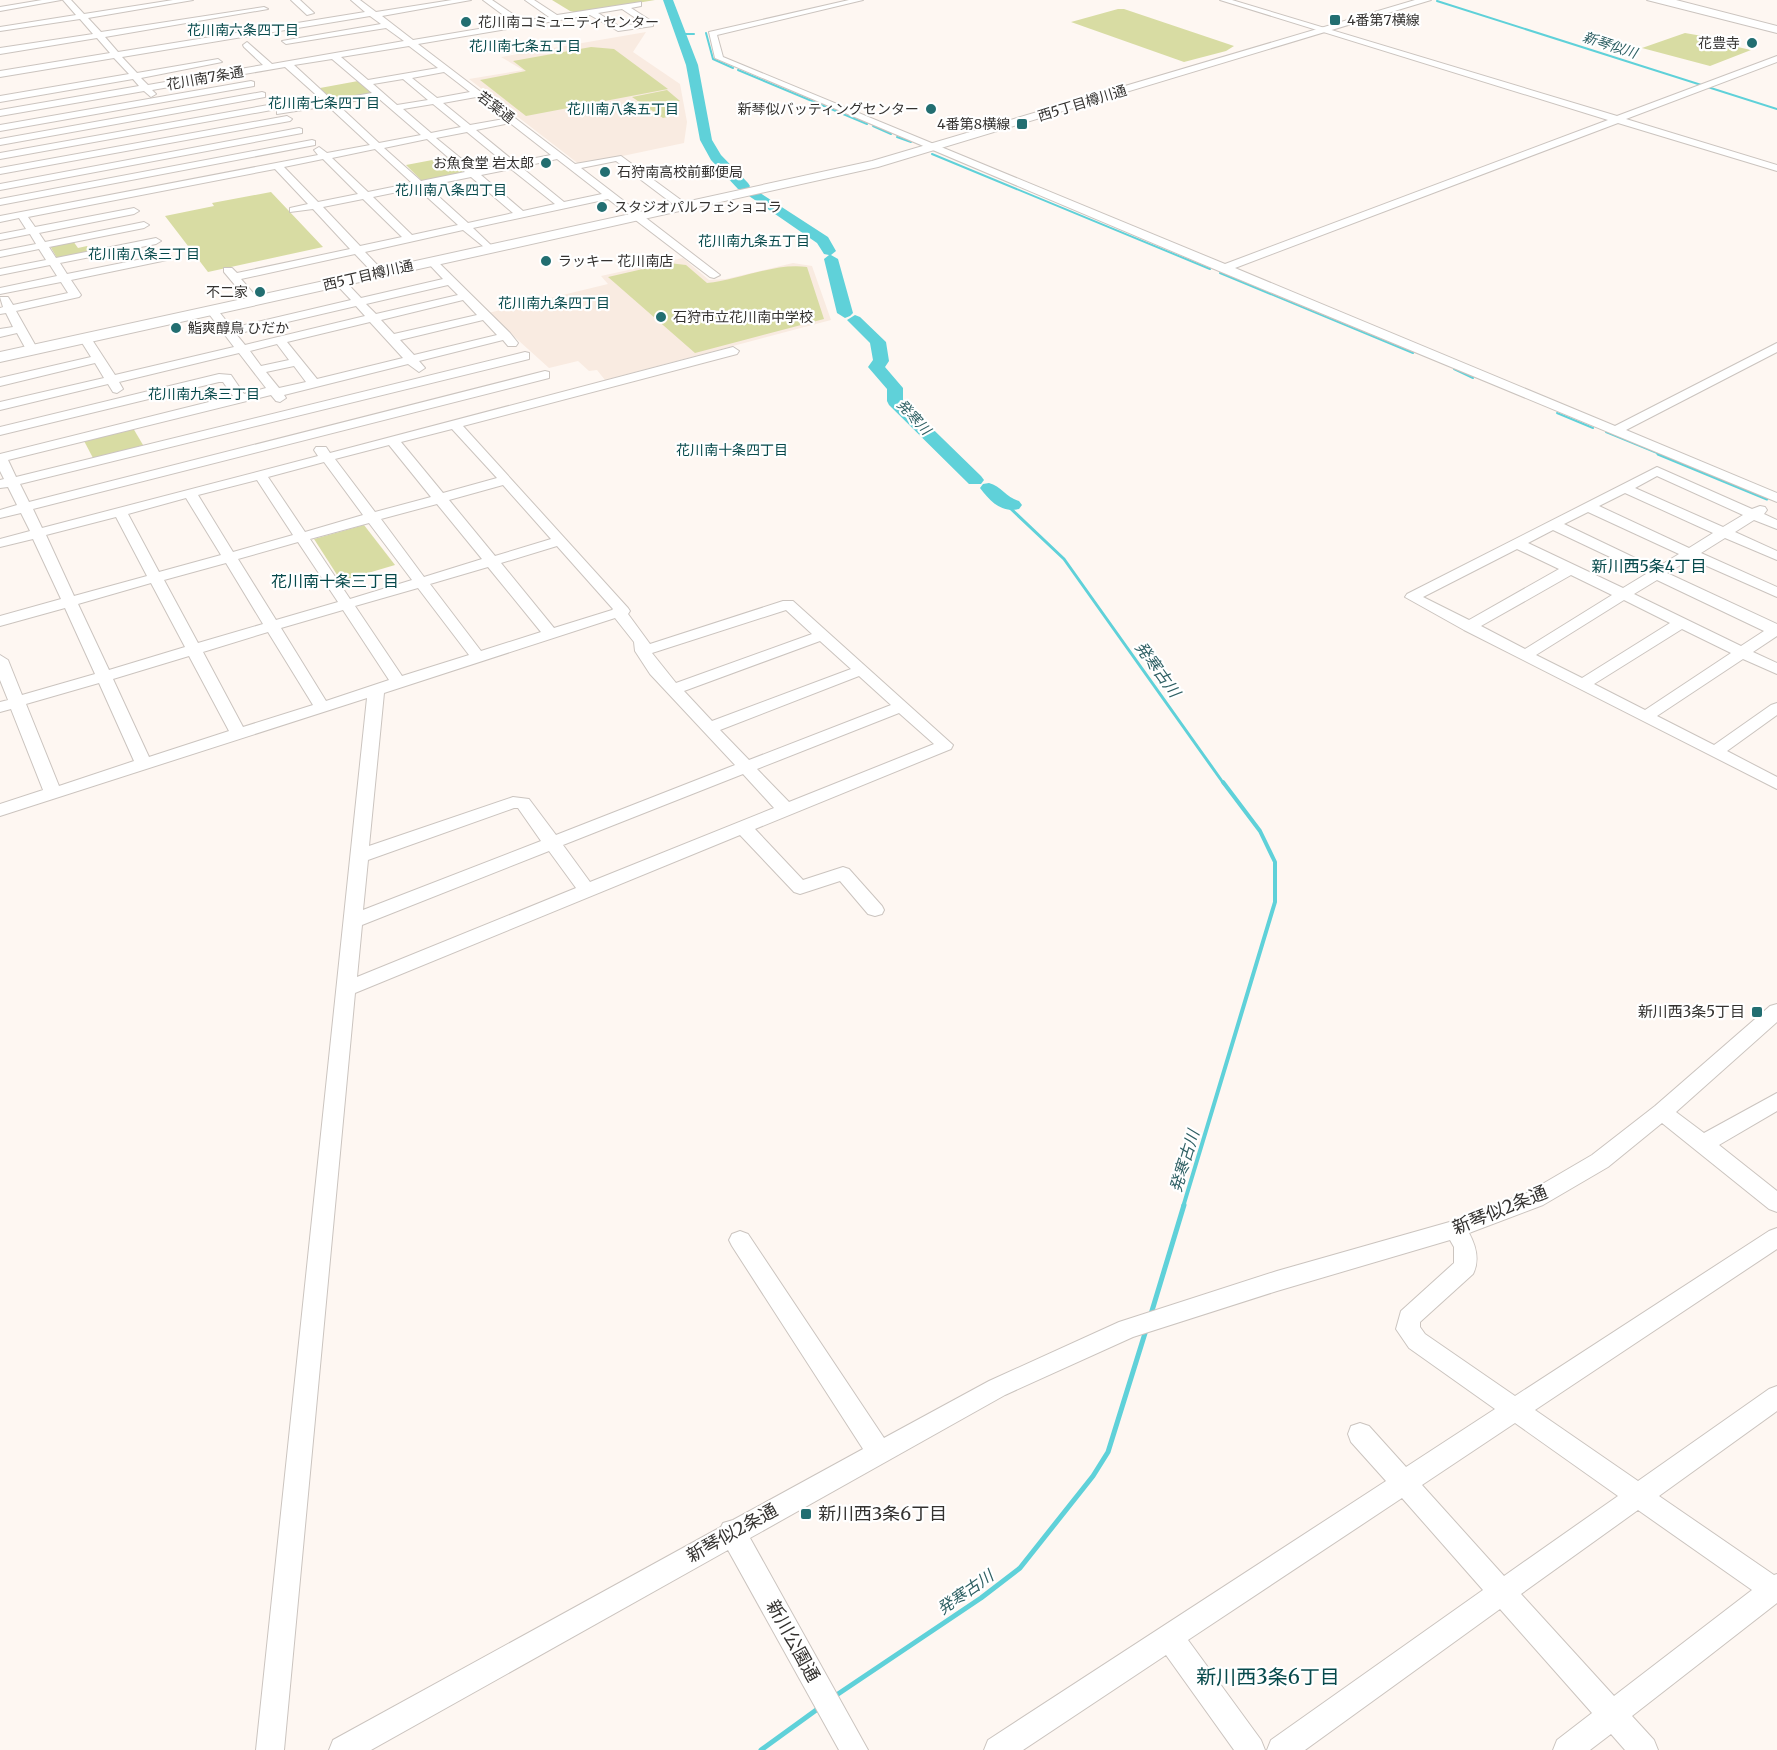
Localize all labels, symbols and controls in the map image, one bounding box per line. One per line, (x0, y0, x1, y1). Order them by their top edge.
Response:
place label: 4番第7横線 (1347, 11, 1420, 29)
place label: 花川南コミュニティセンター (478, 13, 659, 31)
marker: 4番第7横線 (1328, 13, 1342, 27)
marker: 花川南コミュニティセンター (459, 15, 473, 29)
district label: 花川南六条四丁目 (187, 21, 299, 39)
water label: 新琴似川 (1581, 28, 1641, 63)
place label: 花豊寺 (1698, 34, 1740, 52)
marker: 花豊寺 (1745, 36, 1759, 50)
district label: 花川南七条五丁目 (469, 37, 581, 55)
street label: 花川南7条通 (165, 62, 245, 94)
street label: 西5丁目樽川通 (1035, 81, 1129, 125)
street label: 若葉通 (474, 87, 518, 127)
district label: 花川南七条四丁目 (268, 94, 380, 112)
district label: 花川南八条五丁目 (567, 100, 679, 118)
place label: 新琴似バッティングセンター (738, 100, 919, 118)
marker: 新琴似バッティングセンター (924, 102, 938, 116)
place label: 4番第8横線 (937, 115, 1010, 133)
marker: 4番第8横線 (1015, 117, 1029, 131)
place label: お魚食堂 岩太郎 (433, 154, 534, 172)
marker: お魚食堂 岩太郎 (539, 156, 553, 170)
place label: 石狩南高校前郵便局 (617, 163, 743, 181)
marker: 石狩南高校前郵便局 (598, 165, 612, 179)
district label: 花川南八条四丁目 (395, 181, 507, 199)
place label: スタジオパルフェショコラ (614, 198, 782, 216)
marker: スタジオパルフェショコラ (595, 200, 609, 214)
district label: 花川南九条五丁目 (698, 232, 810, 250)
district label: 花川南八条三丁目 (88, 245, 200, 263)
place label: ラッキー 花川南店 (558, 252, 673, 270)
marker: ラッキー 花川南店 (539, 254, 553, 268)
street label: 西5丁目樽川通 (321, 256, 415, 294)
place label: 不二家 (206, 283, 248, 301)
marker: 不二家 (253, 285, 267, 299)
district label: 花川南九条四丁目 (498, 294, 610, 312)
place label: 石狩市立花川南中学校 (673, 308, 813, 326)
marker: 石狩市立花川南中学校 (654, 310, 668, 324)
place label: 鮨爽醇鳥 ひだか (188, 319, 289, 337)
marker: 鮨爽醇鳥 ひだか (169, 321, 183, 335)
district label: 花川南九条三丁目 (148, 385, 260, 403)
water label: 発寒川 (893, 396, 936, 440)
district label: 花川南十条四丁目 (676, 441, 788, 459)
district label: 新川西5条4丁目 (1591, 556, 1707, 576)
district label: 花川南十条三丁目 (271, 571, 399, 591)
water label: 発寒古川 (1131, 637, 1186, 702)
place label: 新川西3条5丁目 (1638, 1002, 1745, 1021)
marker: 新川西3条5丁目 (1750, 1005, 1764, 1019)
water label: 発寒古川 (1165, 1126, 1204, 1195)
street label: 新琴似2条通 (1449, 1180, 1551, 1239)
street label: 新琴似2条通 (682, 1498, 781, 1567)
place label: 新川西3条6丁目 (818, 1502, 947, 1525)
marker: 新川西3条6丁目 (799, 1507, 813, 1521)
water label: 発寒古川 (933, 1564, 999, 1619)
street label: 新川公園通 (762, 1596, 825, 1686)
district label: 新川西3条6丁目 (1196, 1664, 1340, 1689)

